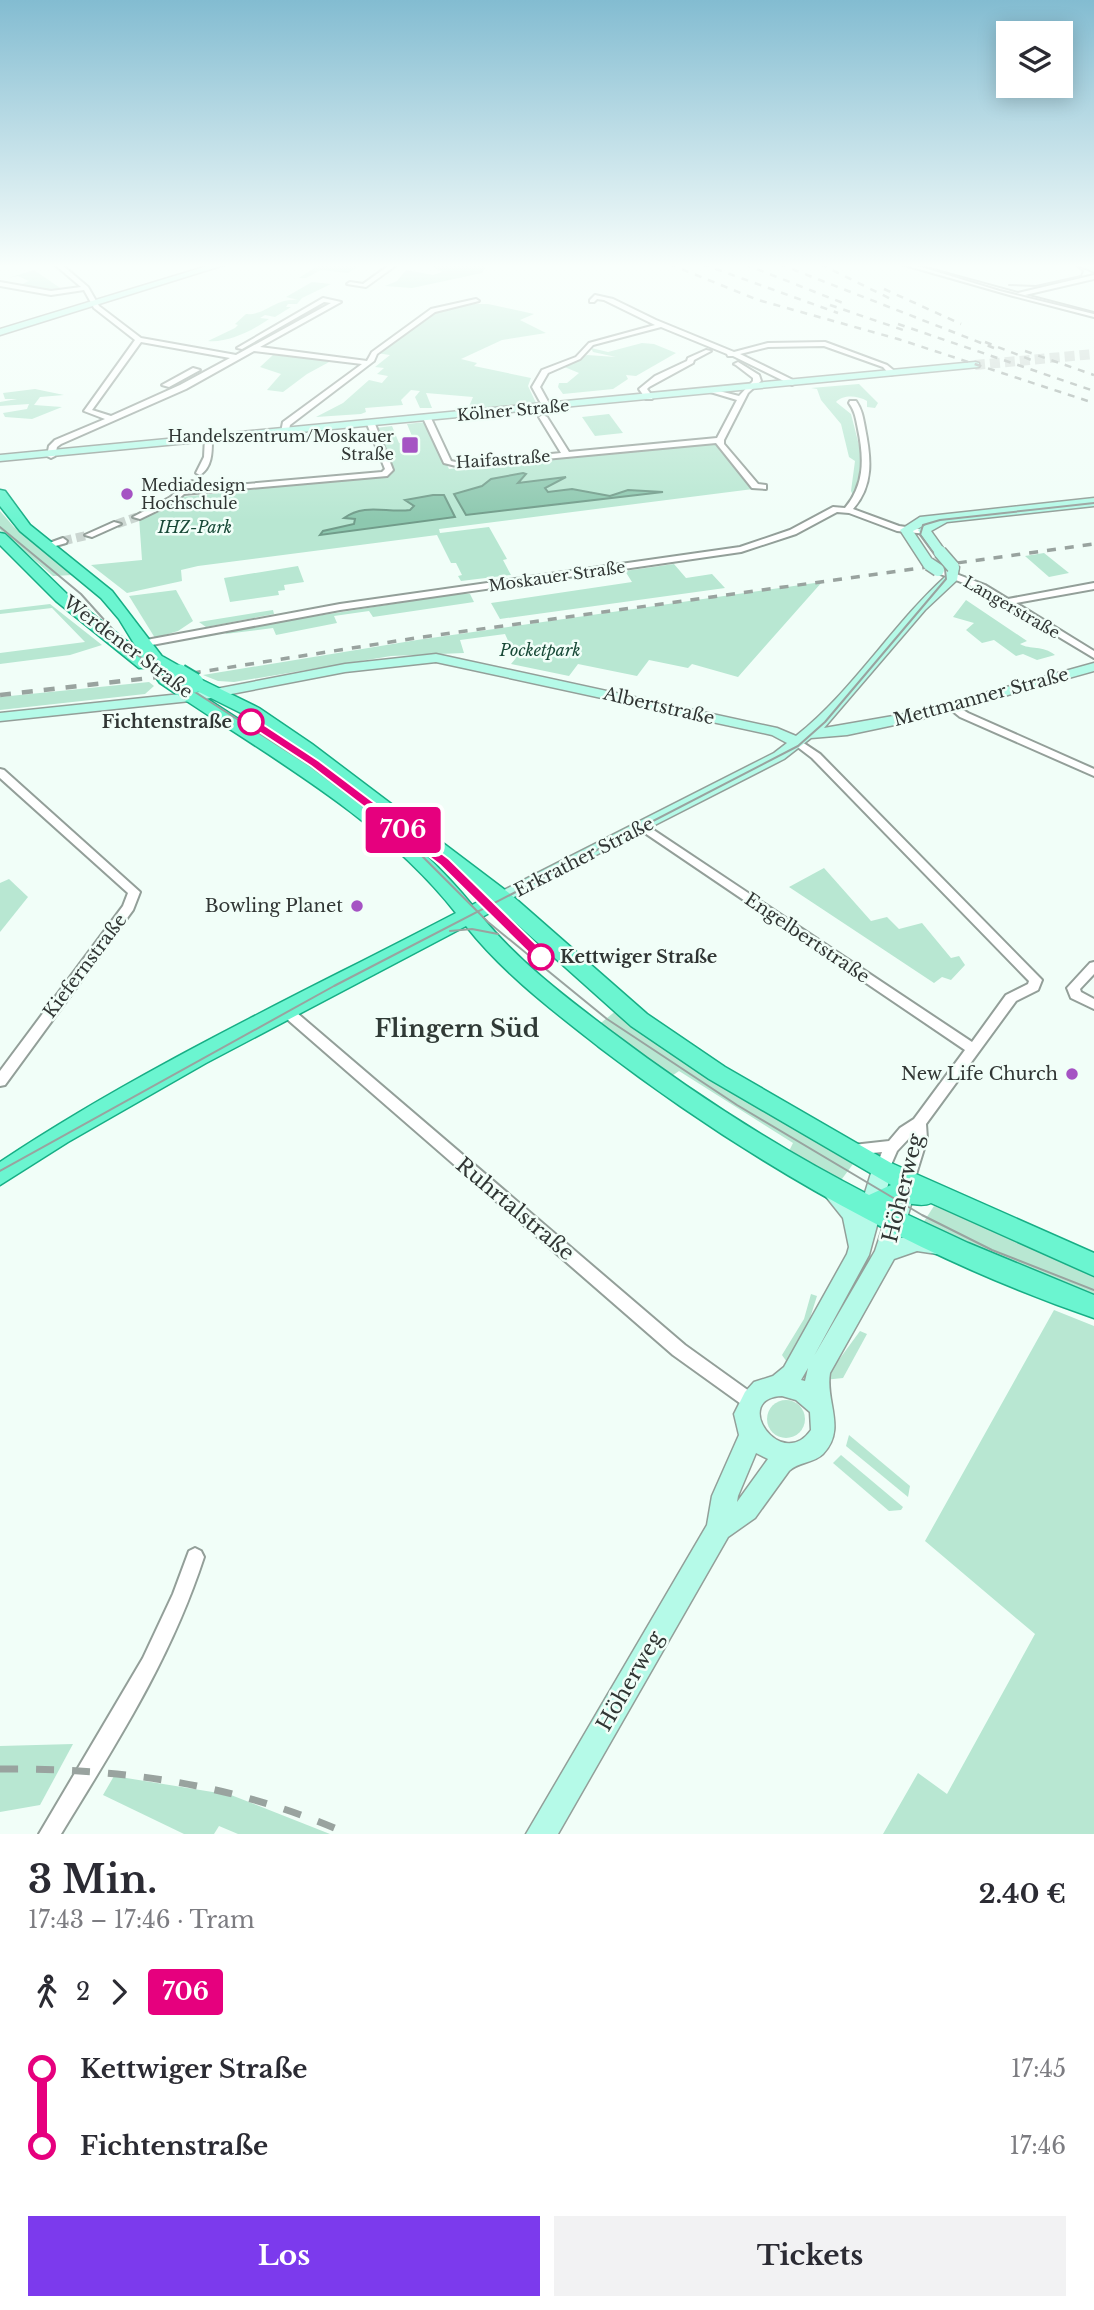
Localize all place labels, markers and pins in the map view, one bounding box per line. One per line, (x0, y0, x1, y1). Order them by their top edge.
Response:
place label: Handelszentrum/Moskauer Straße (168, 426, 394, 464)
marker: Handelszentrum/Moskauer Straße (400, 435, 420, 455)
place label: Mediadesign Hochschule (141, 475, 246, 513)
marker: Mediadesign Hochschule (119, 486, 135, 502)
marker: Fichtenstraße (238, 709, 264, 735)
place label: Fichtenstraße (102, 711, 232, 733)
place label: Bowling Planet (205, 895, 343, 917)
marker: Bowling Planet (349, 898, 365, 914)
marker: Kettwiger Straße (528, 944, 554, 970)
place label: Kettwiger Straße (560, 946, 717, 968)
place label: New Life Church (901, 1063, 1058, 1085)
marker: New Life Church (1064, 1066, 1080, 1082)

